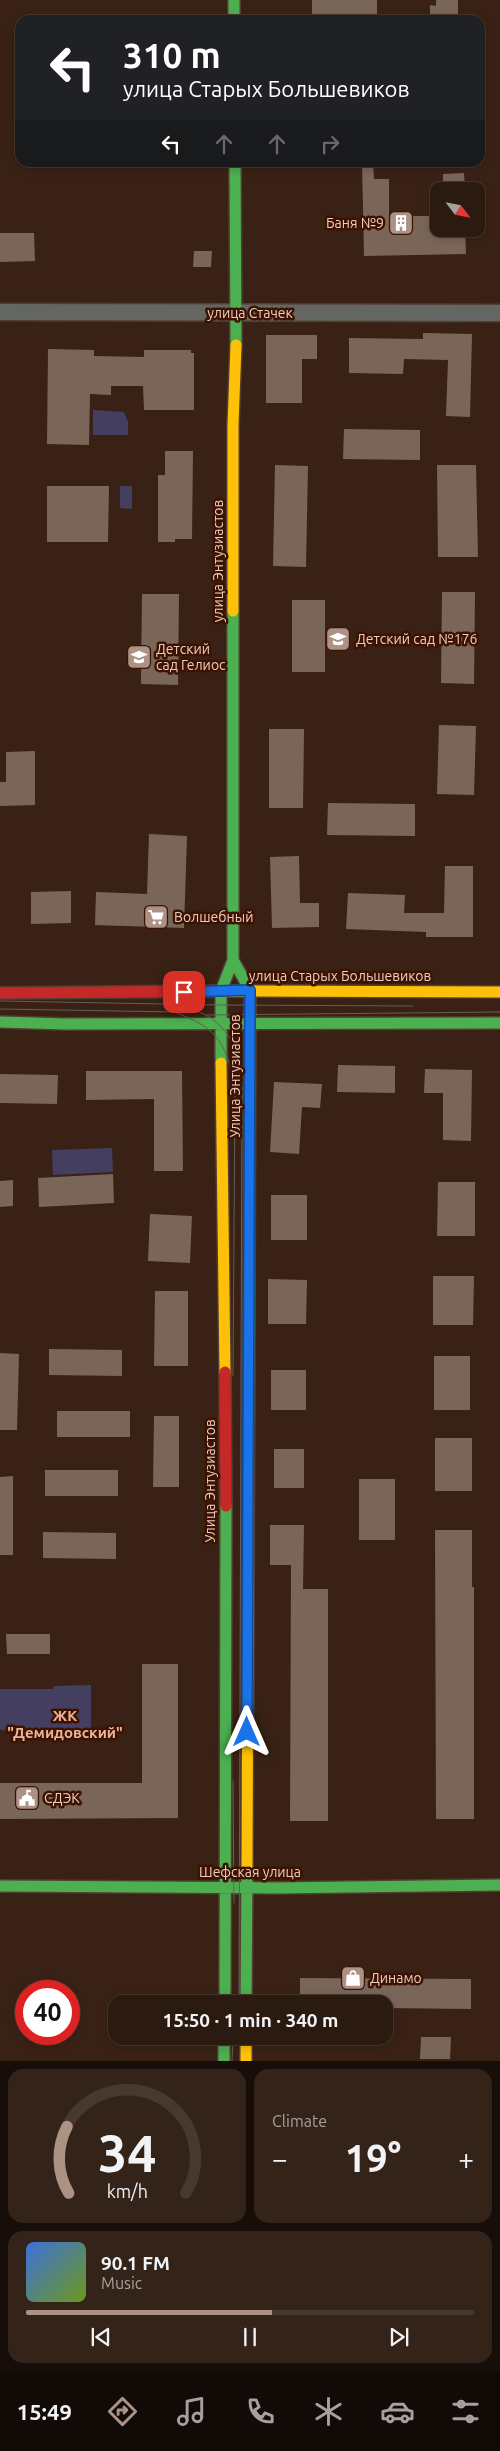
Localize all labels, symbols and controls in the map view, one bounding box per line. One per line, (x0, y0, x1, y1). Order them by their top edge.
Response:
icon: left (40, 35, 105, 100)
text: 310 m (123, 35, 221, 75)
text: улица Старых Большевиков (123, 76, 410, 101)
icon: left (157, 130, 185, 158)
icon: ahead (210, 130, 238, 158)
icon: ahead (263, 130, 291, 158)
icon: right (316, 130, 344, 158)
north arrow (430, 182, 485, 238)
map controls (430, 182, 485, 237)
building icon: Баня №9 (388, 210, 414, 236)
place label: Баня №9 (326, 215, 384, 231)
street label: улица Стачек (207, 305, 293, 321)
street label: улица Энтузиастов (210, 500, 226, 622)
school or university icon: Детский сад №176 (325, 626, 351, 652)
place label: Детский сад №176 (356, 631, 478, 647)
place label: Детский сад Гелиос (156, 641, 226, 673)
school or university icon: Детский сад Гелиос (126, 644, 152, 670)
supermarket icon: Волшебный (143, 904, 169, 930)
place label: Волшебный (174, 909, 253, 925)
street label: улица Старых Большевиков (249, 968, 431, 984)
pin (163, 971, 205, 1013)
icon: arrive (170, 978, 198, 1006)
street label: Улица Энтузиастов (227, 1014, 243, 1138)
street label: Улица Энтузиастов (202, 1419, 218, 1543)
position arrow (220, 1705, 272, 1757)
district label: ЖК "Демидовский" (7, 1707, 123, 1741)
public building icon: СДЭК (14, 1785, 40, 1811)
place label: СДЭК (44, 1790, 80, 1806)
street label: Шефская улица (199, 1864, 301, 1880)
shop icon: Динамо (340, 1965, 366, 1991)
place label: Динамо (370, 1970, 422, 1986)
speed limit sign: 40 (15, 1980, 80, 2045)
text: 15:50 · 1 min · 340 m (163, 2009, 338, 2031)
text: Climate (272, 2112, 327, 2130)
text: 34 (98, 2124, 156, 2182)
text: 19° (345, 2137, 401, 2179)
text: − (272, 2143, 288, 2174)
text: + (458, 2143, 474, 2174)
text: km/h (106, 2181, 148, 2201)
text: 90.1 FM (101, 2252, 170, 2274)
text: Music (101, 2274, 142, 2292)
icon: previous (87, 2323, 115, 2351)
icon: pause (236, 2323, 264, 2351)
icon: next (385, 2323, 413, 2351)
icon: directions (105, 2394, 140, 2429)
icon: music (174, 2394, 209, 2429)
icon: phone (243, 2394, 278, 2429)
icon: climate (311, 2394, 346, 2429)
icon: car (380, 2394, 415, 2429)
icon: filters (448, 2394, 483, 2429)
text: 15:49 (17, 2399, 72, 2424)

